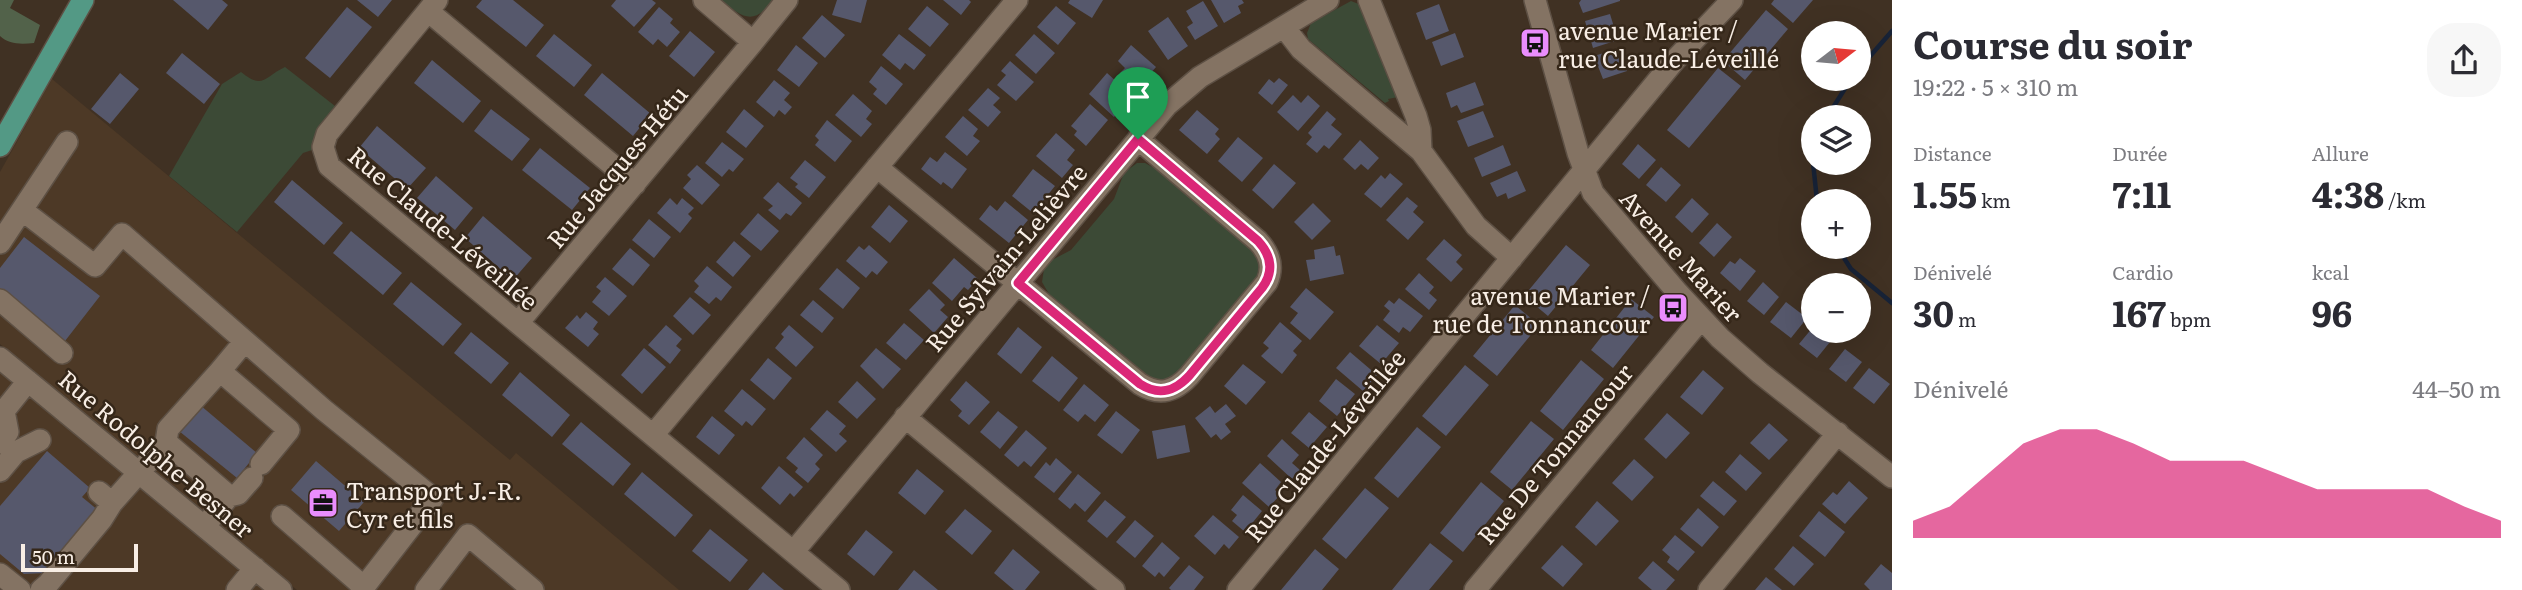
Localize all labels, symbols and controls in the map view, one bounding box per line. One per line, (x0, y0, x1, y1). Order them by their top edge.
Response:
place label: avenue Marier / rue Claude-Léveillé (1558, 12, 1779, 75)
text: Course du soir (1913, 14, 2192, 71)
north arrow (1801, 21, 1871, 91)
map controls (1801, 21, 1871, 343)
button: share (2427, 23, 2501, 97)
bus stop icon: avenue Marier / rue Claude-Léveillé (1518, 26, 1552, 60)
pin (1108, 67, 1168, 139)
text: 19:22 · 5 × 310 m (1913, 69, 2078, 103)
street label: Rue Jacques-Hétu (537, 77, 695, 255)
icon: arrive (1119, 78, 1157, 116)
button: layers (1801, 105, 1871, 175)
street label: Rue Claude-Léveillée (341, 137, 547, 317)
text: Distance (1913, 139, 1992, 167)
text: Durée (2112, 139, 2167, 167)
text: Allure (2312, 139, 2369, 167)
street label: Rue Sylvain-Lelièvre (916, 156, 1094, 358)
text: 1.55 (1913, 167, 1977, 219)
text: 7:11 (2112, 167, 2171, 219)
text: 4:38 (2312, 167, 2384, 219)
street label: Avenue Marier (1613, 181, 1752, 330)
text: km (1977, 186, 2011, 214)
text: /km (2384, 186, 2426, 214)
button: + (1801, 189, 1871, 259)
text: Dénivelé (1913, 258, 1992, 286)
text: Cardio (2112, 258, 2173, 286)
text: kcal (2312, 258, 2349, 286)
button: − (1801, 273, 1871, 343)
place label: avenue Marier / rue de Tonnancour (1432, 277, 1651, 340)
text: 30 (1913, 286, 1954, 338)
text: 167 (2112, 286, 2166, 338)
text: 96 (2312, 286, 2352, 338)
bus stop icon: avenue Marier / rue de Tonnancour (1656, 291, 1690, 325)
text: m (1954, 305, 1976, 333)
text: bpm (2166, 305, 2211, 333)
street label: Rue Claude-Léveillée (1235, 341, 1413, 549)
street label: Rue De Tonnancour (1468, 354, 1641, 551)
street label: Rue Rodolphe-Besner (52, 361, 263, 546)
text: Dénivelé (1913, 371, 2009, 405)
text: 44–50 m (2412, 371, 2501, 405)
place label: Transport J.-R. Cyr et fils (346, 472, 522, 535)
office icon: Transport J.-R. Cyr et fils (306, 486, 340, 520)
scale bar (21, 541, 138, 573)
text: 50 m (32, 542, 75, 570)

